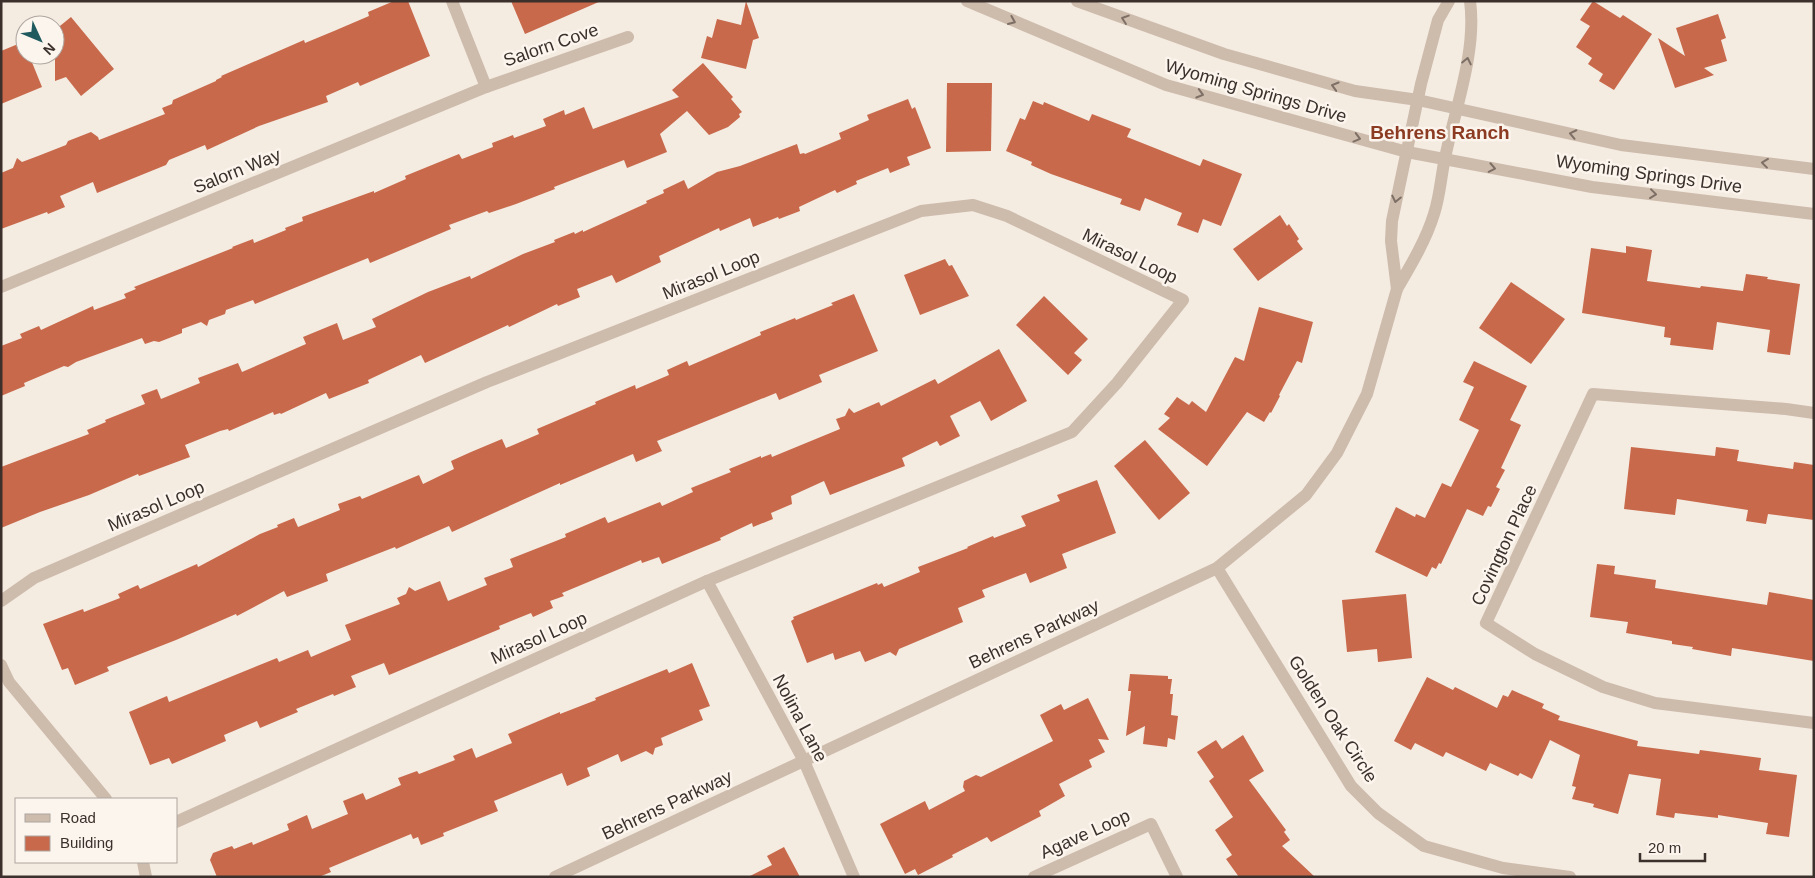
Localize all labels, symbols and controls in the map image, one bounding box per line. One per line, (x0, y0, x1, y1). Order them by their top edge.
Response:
one-way arrow (1007, 14, 1016, 25)
north arrow (15, 15, 65, 65)
one-way arrow (1122, 15, 1130, 25)
street label: Salorn Cove (501, 19, 601, 71)
text: N (40, 40, 59, 58)
street label: Wyoming Springs Drive (1163, 55, 1349, 127)
one-way arrow (1461, 57, 1471, 65)
one-way arrow (1332, 81, 1340, 91)
one-way arrow (1196, 89, 1204, 99)
district label: Behrens Ranch (1370, 122, 1510, 143)
one-way arrow (1569, 129, 1578, 140)
one-way arrow (1352, 133, 1360, 143)
street label: Salorn Way (190, 144, 284, 198)
street label: Wyoming Springs Drive (1555, 151, 1743, 197)
one-way arrow (1761, 158, 1769, 169)
one-way arrow (1488, 162, 1497, 173)
one-way arrow (1649, 188, 1657, 199)
one-way arrow (1392, 195, 1402, 204)
street label: Mirasol Loop (1079, 224, 1181, 288)
street label: Mirasol Loop (659, 246, 763, 304)
street label: Mirasol Loop (105, 477, 207, 535)
street label: Covington Place (1467, 481, 1541, 609)
street label: Behrens Parkway (966, 595, 1102, 673)
street label: Mirasol Loop (488, 608, 590, 668)
street label: Golden Oak Circle (1285, 652, 1381, 786)
street label: Nolina Lane (769, 671, 831, 765)
street label: Behrens Parkway (599, 766, 735, 844)
legend (15, 798, 178, 863)
street label: Agave Loop (1037, 805, 1133, 863)
text: Road (60, 809, 96, 826)
scale bar (1640, 830, 1705, 862)
text: Building (60, 834, 113, 851)
text: 20 m (1648, 839, 1681, 856)

